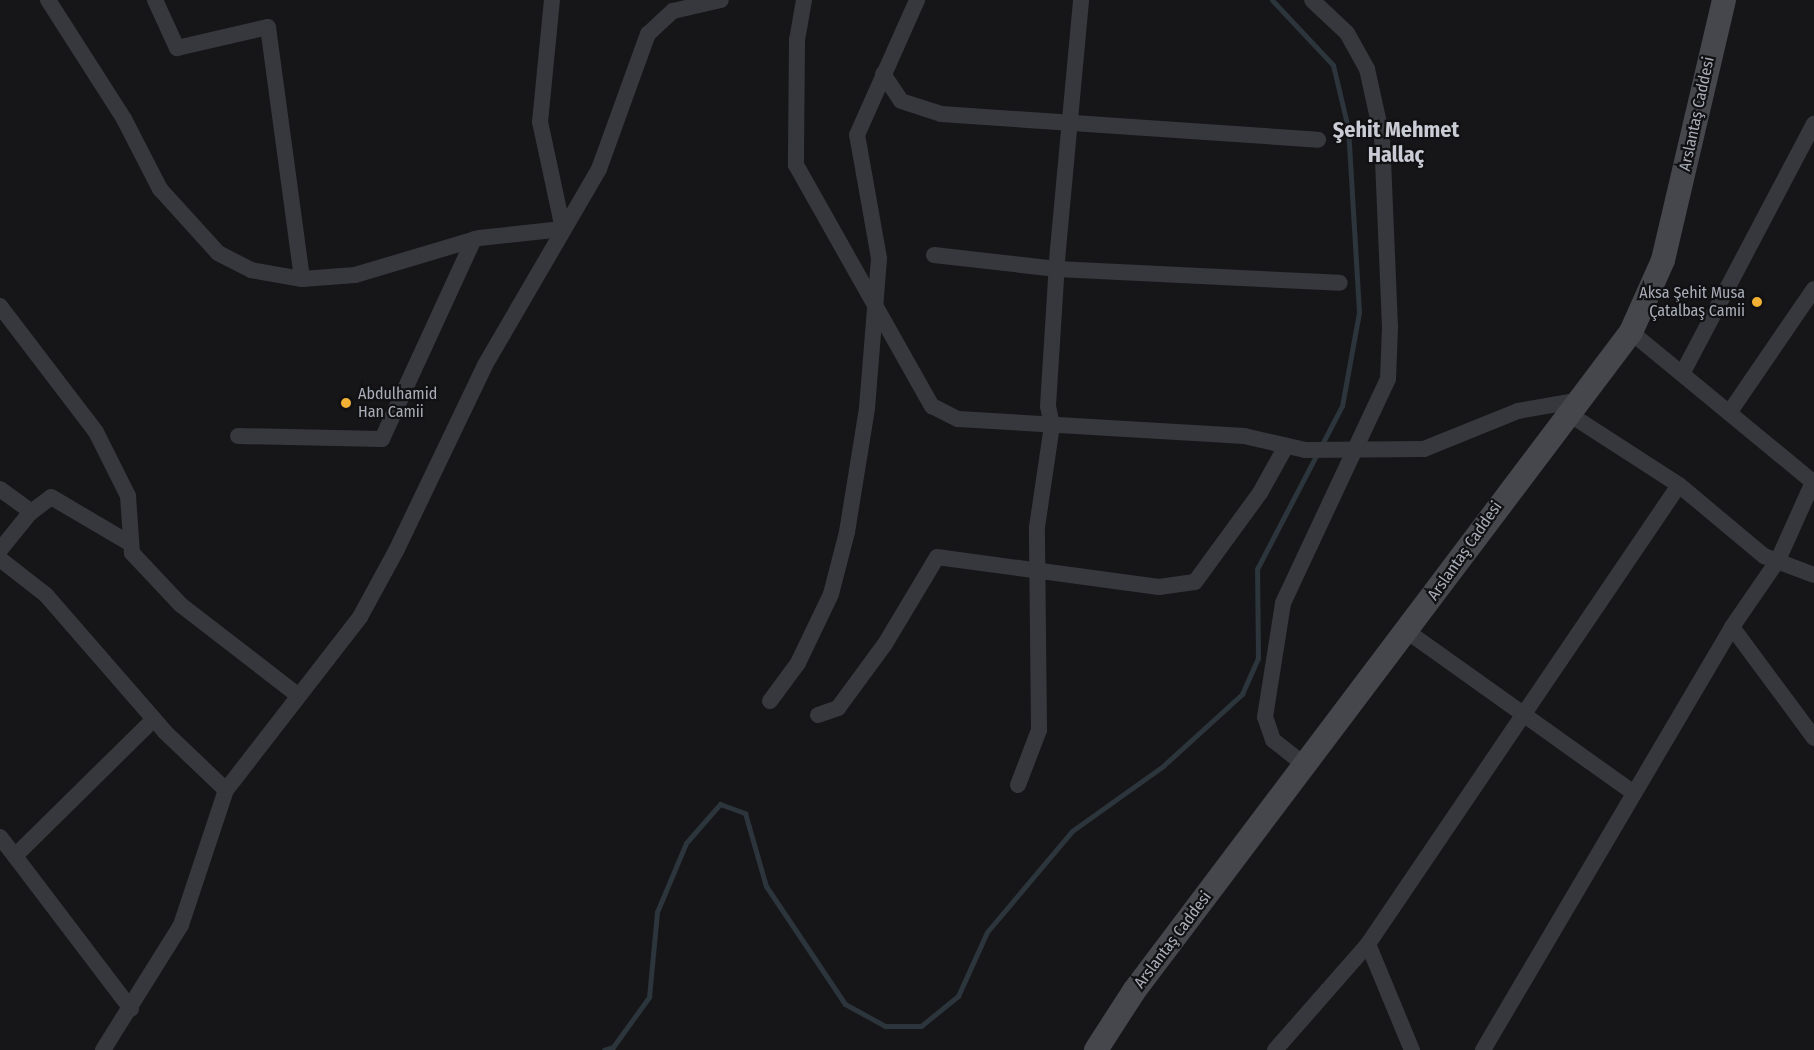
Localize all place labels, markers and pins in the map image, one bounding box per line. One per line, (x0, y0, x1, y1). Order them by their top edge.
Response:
place label: Aksa Şehit Musa Çatalbaş Camii (1639, 283, 1745, 321)
marker: Aksa Şehit Musa Çatalbaş Camii (1750, 295, 1764, 309)
place label: Abdulhamid Han Camii (358, 384, 437, 422)
marker: Abdulhamid Han Camii (339, 396, 353, 410)

